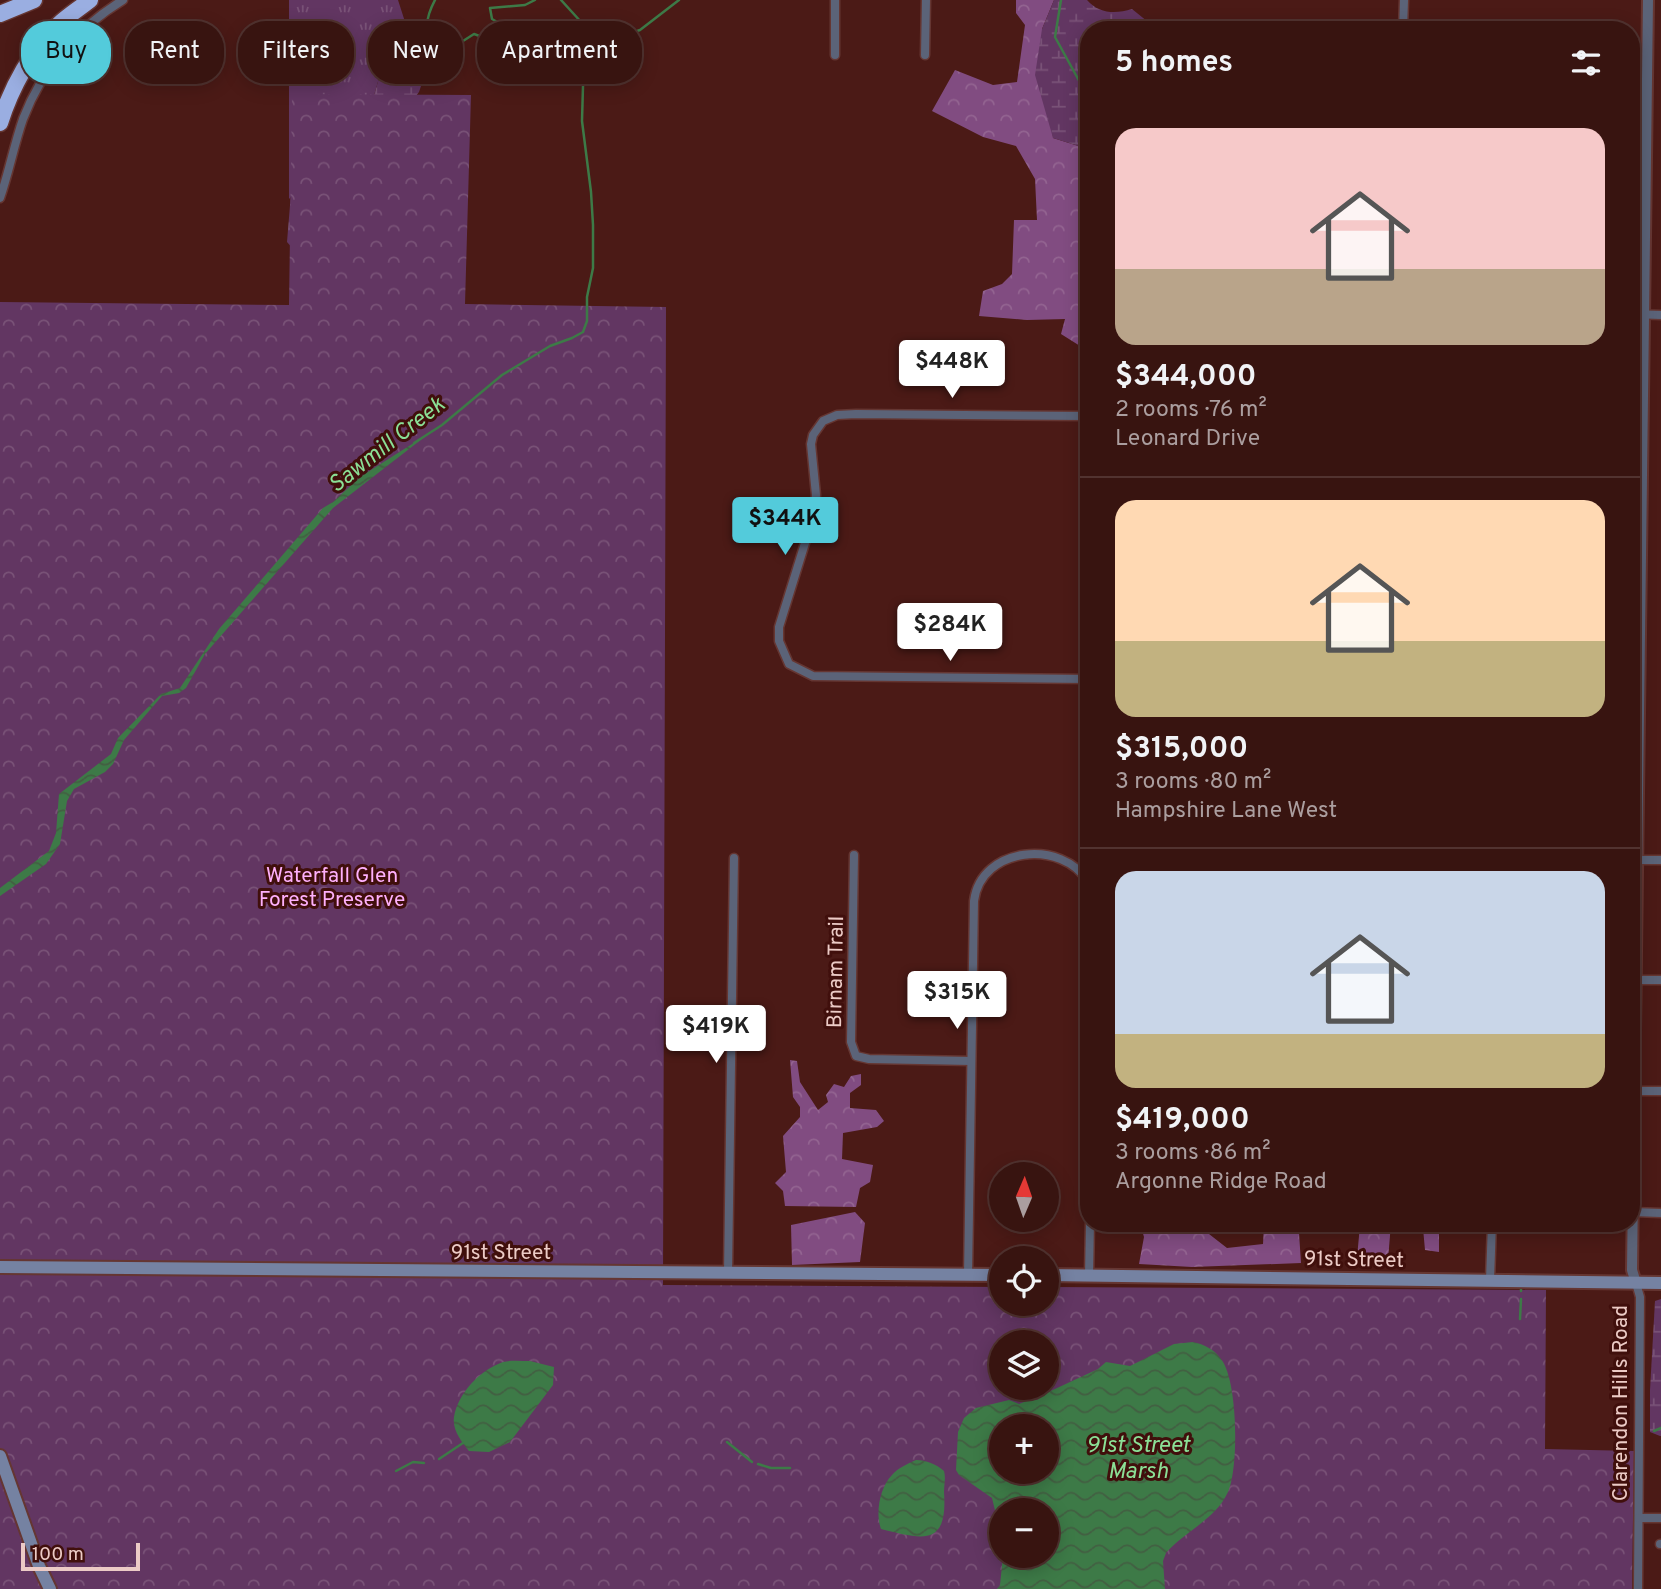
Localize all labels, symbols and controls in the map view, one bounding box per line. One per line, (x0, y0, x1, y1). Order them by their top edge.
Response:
chip: Buy (21, 21, 111, 84)
chip: Rent (125, 21, 224, 84)
chip: Filters (238, 21, 354, 84)
chip: New (368, 21, 463, 84)
chip: Apartment (477, 21, 642, 84)
icon: filters (1567, 44, 1605, 82)
text: 5 homes (1115, 45, 1233, 82)
icon: home (1297, 173, 1423, 299)
pin: $448K (903, 340, 1001, 400)
text: $448K (915, 348, 989, 377)
text: $344,000 (1115, 359, 1256, 396)
water label: Sawmill Creek (323, 391, 452, 500)
text: 2 rooms · 76 m² (1115, 396, 1267, 425)
text: Leonard Drive (1115, 425, 1260, 454)
pin: $344K (736, 498, 834, 557)
text: $344K (748, 505, 822, 534)
icon: home (1297, 545, 1423, 671)
pin: $284K (901, 604, 999, 663)
text: $284K (913, 611, 987, 640)
text: $315,000 (1115, 731, 1248, 768)
text: 3 rooms · 80 m² (1115, 768, 1271, 797)
text: Hampshire Lane West (1115, 797, 1337, 826)
park label: Waterfall Glen Forest Preserve (259, 863, 405, 914)
street label: Birnam Trail (822, 916, 851, 1028)
icon: home (1297, 916, 1423, 1042)
pin: $315K (908, 972, 1006, 1031)
text: $315K (923, 979, 991, 1008)
pin: $419K (667, 1006, 765, 1065)
text: $419K (682, 1013, 750, 1042)
text: $419,000 (1115, 1102, 1250, 1139)
text: 3 rooms · 86 m² (1115, 1139, 1271, 1168)
north arrow (989, 1162, 1059, 1232)
map controls (989, 1162, 1059, 1568)
text: Argonne Ridge Road (1115, 1168, 1327, 1197)
street label: 91st Street (451, 1240, 551, 1267)
button: locate (989, 1246, 1059, 1316)
street label: 91st Street (1304, 1246, 1404, 1275)
street label: Clarendon Hills Road (1608, 1305, 1635, 1501)
button: layers (989, 1330, 1059, 1400)
button: + (989, 1414, 1059, 1484)
water label: 91st Street Marsh (1086, 1432, 1192, 1487)
button: − (989, 1498, 1059, 1568)
scale bar (21, 1540, 140, 1572)
text: 100 m (32, 1543, 84, 1567)

